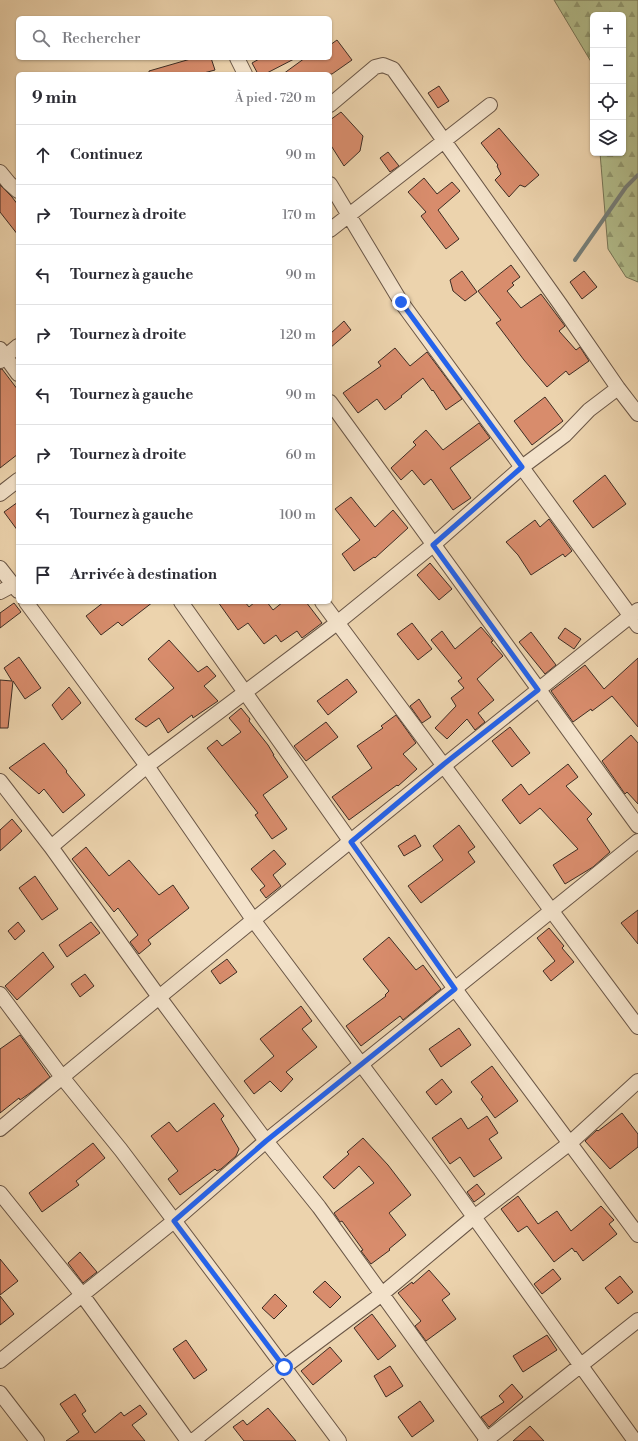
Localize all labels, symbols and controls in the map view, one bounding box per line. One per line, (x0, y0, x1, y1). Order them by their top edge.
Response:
map controls (590, 12, 626, 156)
button: + (590, 12, 626, 48)
search box (16, 16, 332, 60)
icon: search (30, 27, 52, 49)
text: Rechercher (62, 29, 141, 48)
button: − (590, 48, 626, 84)
button: locate (590, 84, 626, 120)
text: 9 min (32, 87, 77, 109)
text: À pied · 720 m (235, 90, 316, 106)
button: layers (590, 120, 626, 156)
icon: ahead (32, 144, 54, 166)
text: Continuez (70, 145, 142, 164)
text: 90 m (285, 147, 316, 163)
icon: right (32, 204, 54, 226)
text: Tournez à droite (70, 205, 186, 224)
text: 170 m (282, 207, 316, 223)
icon: left (32, 264, 54, 286)
text: Tournez à gauche (70, 265, 193, 284)
text: 90 m (285, 267, 316, 283)
route end (392, 293, 410, 311)
icon: right (32, 324, 54, 346)
text: Tournez à droite (70, 325, 186, 344)
text: 120 m (280, 327, 316, 343)
icon: left (32, 384, 54, 406)
text: Tournez à gauche (70, 385, 193, 404)
text: 90 m (285, 387, 316, 403)
icon: right (32, 444, 54, 466)
text: Tournez à droite (70, 445, 186, 464)
text: 60 m (285, 447, 316, 463)
icon: left (32, 504, 54, 526)
text: Tournez à gauche (70, 505, 193, 524)
text: 100 m (280, 507, 316, 523)
icon: arrive (32, 564, 54, 586)
text: Arrivée à destination (70, 565, 217, 584)
route start (275, 1358, 293, 1376)

